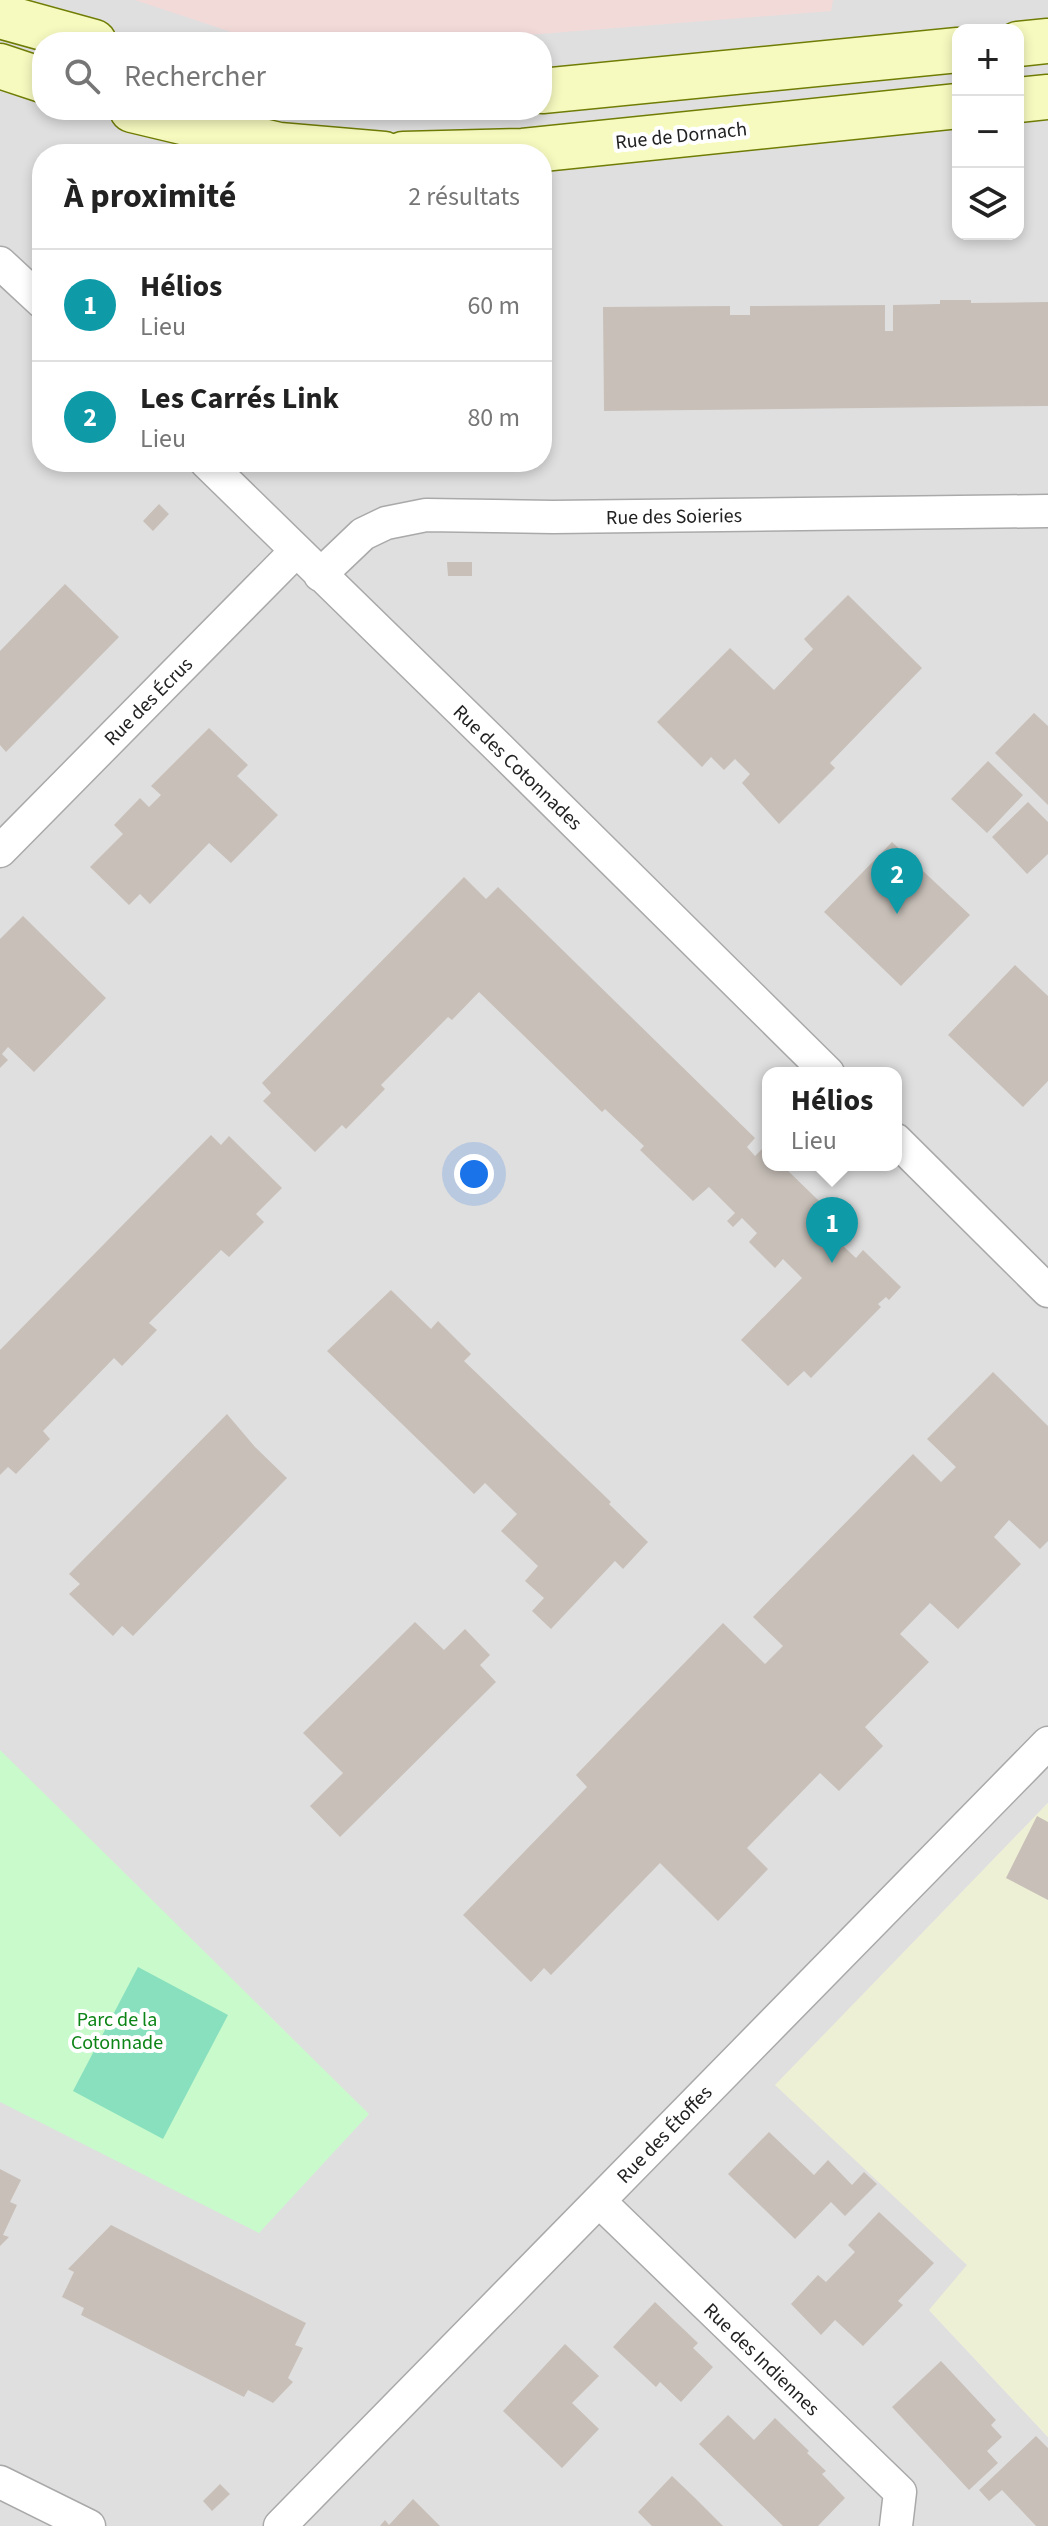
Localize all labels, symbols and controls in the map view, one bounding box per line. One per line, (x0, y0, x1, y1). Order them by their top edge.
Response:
map controls (952, 24, 1024, 240)
button: + (952, 24, 1024, 96)
search box (32, 32, 552, 120)
icon: search (60, 54, 104, 98)
text: Rechercher (124, 55, 266, 98)
button: − (952, 96, 1024, 168)
street label: Rue de Dornach (614, 115, 748, 157)
button: layers (952, 168, 1024, 240)
text: À proximité (64, 172, 236, 221)
text: 2 résultats (408, 178, 520, 215)
text: Hélios (140, 265, 222, 308)
text: 1 (83, 287, 97, 324)
text: 60 m (467, 287, 520, 324)
text: Lieu (140, 308, 186, 345)
text: Les Carrés Link (140, 377, 339, 420)
text: 2 (83, 399, 97, 436)
text: 80 m (467, 399, 520, 436)
text: Lieu (140, 420, 186, 457)
street label: Rue des Soieries (606, 502, 742, 532)
street label: Rue des Écrus (98, 651, 199, 752)
street label: Rue des Cotonnades (446, 699, 588, 837)
pin: 2 (871, 848, 923, 914)
popup (762, 1067, 902, 1171)
text: Hélios (791, 1079, 873, 1122)
text: Lieu (791, 1122, 837, 1159)
your location (454, 1154, 494, 1194)
pin: 1 (806, 1197, 858, 1263)
park label: Parc de la Cotonnade (71, 2006, 163, 2057)
street label: Rue des Étoffes (611, 2079, 719, 2190)
street label: Rue des Indiennes (697, 2297, 826, 2423)

